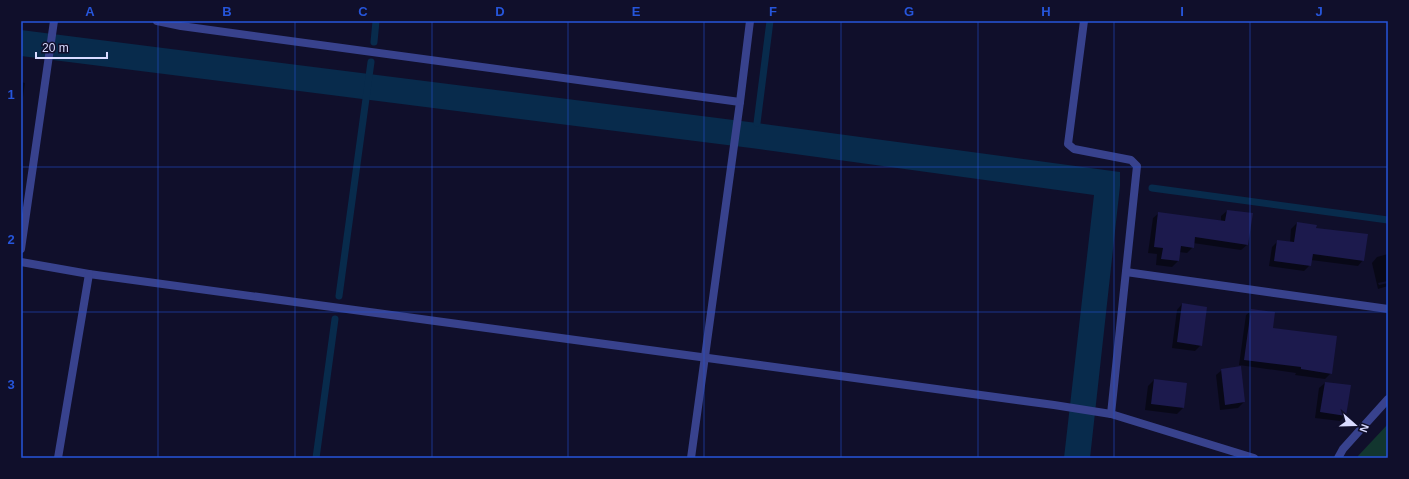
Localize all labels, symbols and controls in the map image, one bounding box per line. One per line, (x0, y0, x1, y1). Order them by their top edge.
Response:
text: A (85, 4, 95, 19)
text: B (222, 4, 232, 19)
text: C (358, 4, 368, 19)
text: D (495, 4, 505, 19)
text: E (632, 4, 641, 19)
text: F (769, 4, 777, 19)
text: G (904, 4, 914, 19)
text: H (1041, 4, 1051, 19)
text: I (1180, 4, 1184, 19)
text: J (1315, 4, 1323, 19)
scale bar (36, 34, 107, 60)
text: 20 m (42, 41, 69, 55)
text: 1 (7, 87, 15, 102)
text: 2 (7, 232, 15, 247)
text: 3 (7, 377, 15, 392)
north arrow (1335, 405, 1375, 445)
text: N (1357, 423, 1371, 434)

